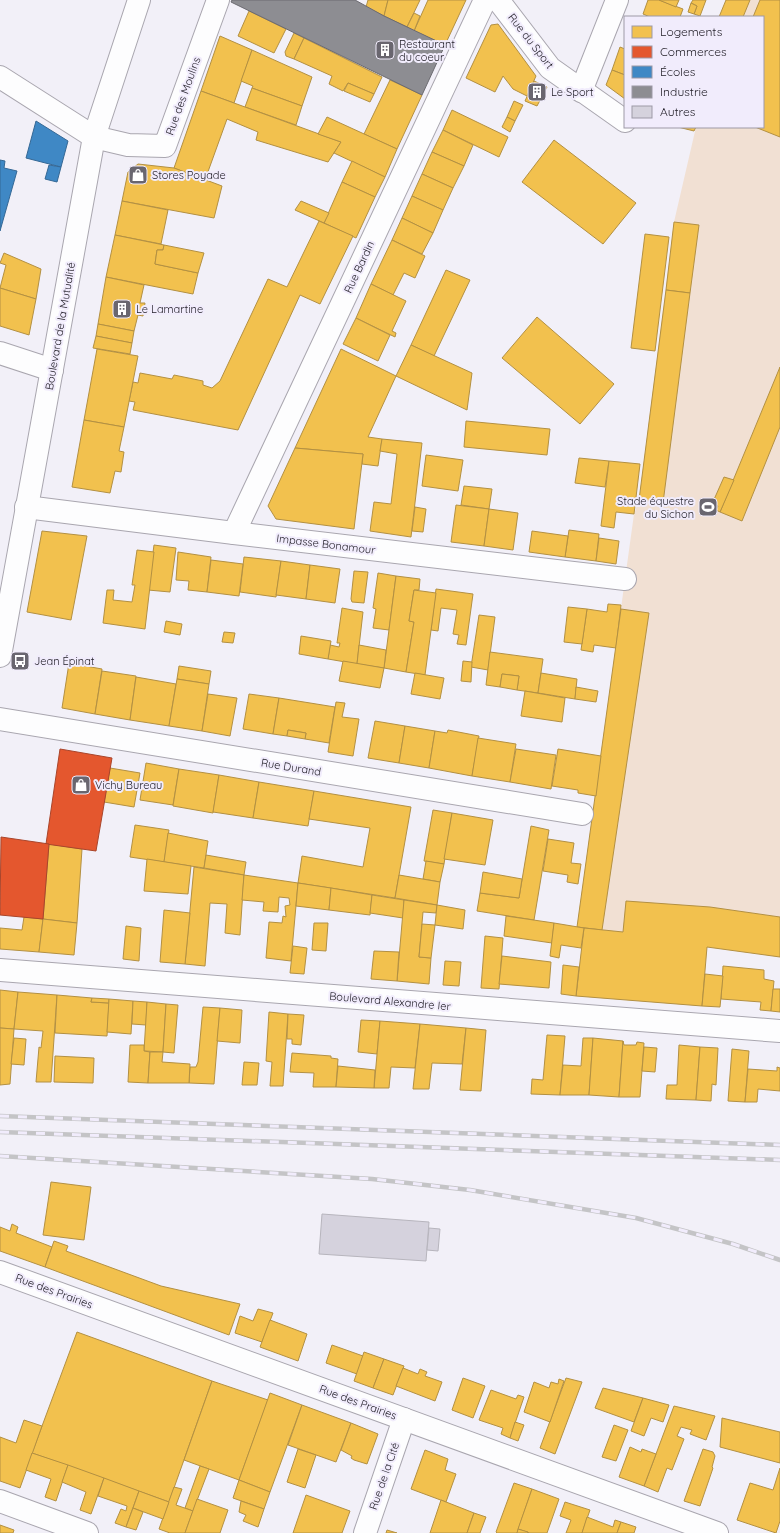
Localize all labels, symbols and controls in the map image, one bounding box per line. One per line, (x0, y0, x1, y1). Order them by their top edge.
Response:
street label: Rue du Sport (505, 11, 557, 72)
legend (624, 16, 764, 128)
text: Logements (660, 24, 723, 39)
place label: Restaurant du coeur (399, 37, 455, 64)
building icon: Restaurant du coeur (374, 39, 396, 61)
text: Commerces (660, 44, 727, 59)
street label: Rue des Moulins (162, 55, 204, 137)
text: Écoles (660, 64, 696, 79)
building icon: Le Sport (526, 81, 548, 103)
text: Industrie (660, 84, 708, 99)
place label: Le Sport (551, 85, 594, 99)
text: Autres (660, 104, 696, 119)
shop icon: Stores Poyade (127, 164, 149, 186)
place label: Stores Poyade (152, 168, 226, 182)
street label: Rue Bardin (341, 239, 377, 295)
street label: Boulevard de la Mutualité (42, 261, 78, 391)
building icon: Le Lamartine (111, 298, 133, 320)
place label: Le Lamartine (136, 302, 203, 316)
place label: Stade équestre du Sichon (617, 494, 694, 521)
sports icon: Stade équestre du Sichon (697, 496, 719, 518)
street label: Impasse Bonamour (276, 531, 377, 557)
bus stop icon: Jean Épinat (9, 650, 31, 672)
place label: Jean Épinat (34, 654, 95, 668)
street label: Rue Durand (260, 755, 322, 779)
shop icon: Vichy Bureau (70, 774, 92, 796)
place label: Vichy Bureau (95, 778, 162, 792)
street label: Boulevard Alexandre Ier (329, 989, 452, 1013)
street label: Rue des Prairies (13, 1270, 95, 1312)
street label: Rue des Prairies (317, 1381, 399, 1423)
street label: Rue de la Cité (366, 1441, 402, 1511)

